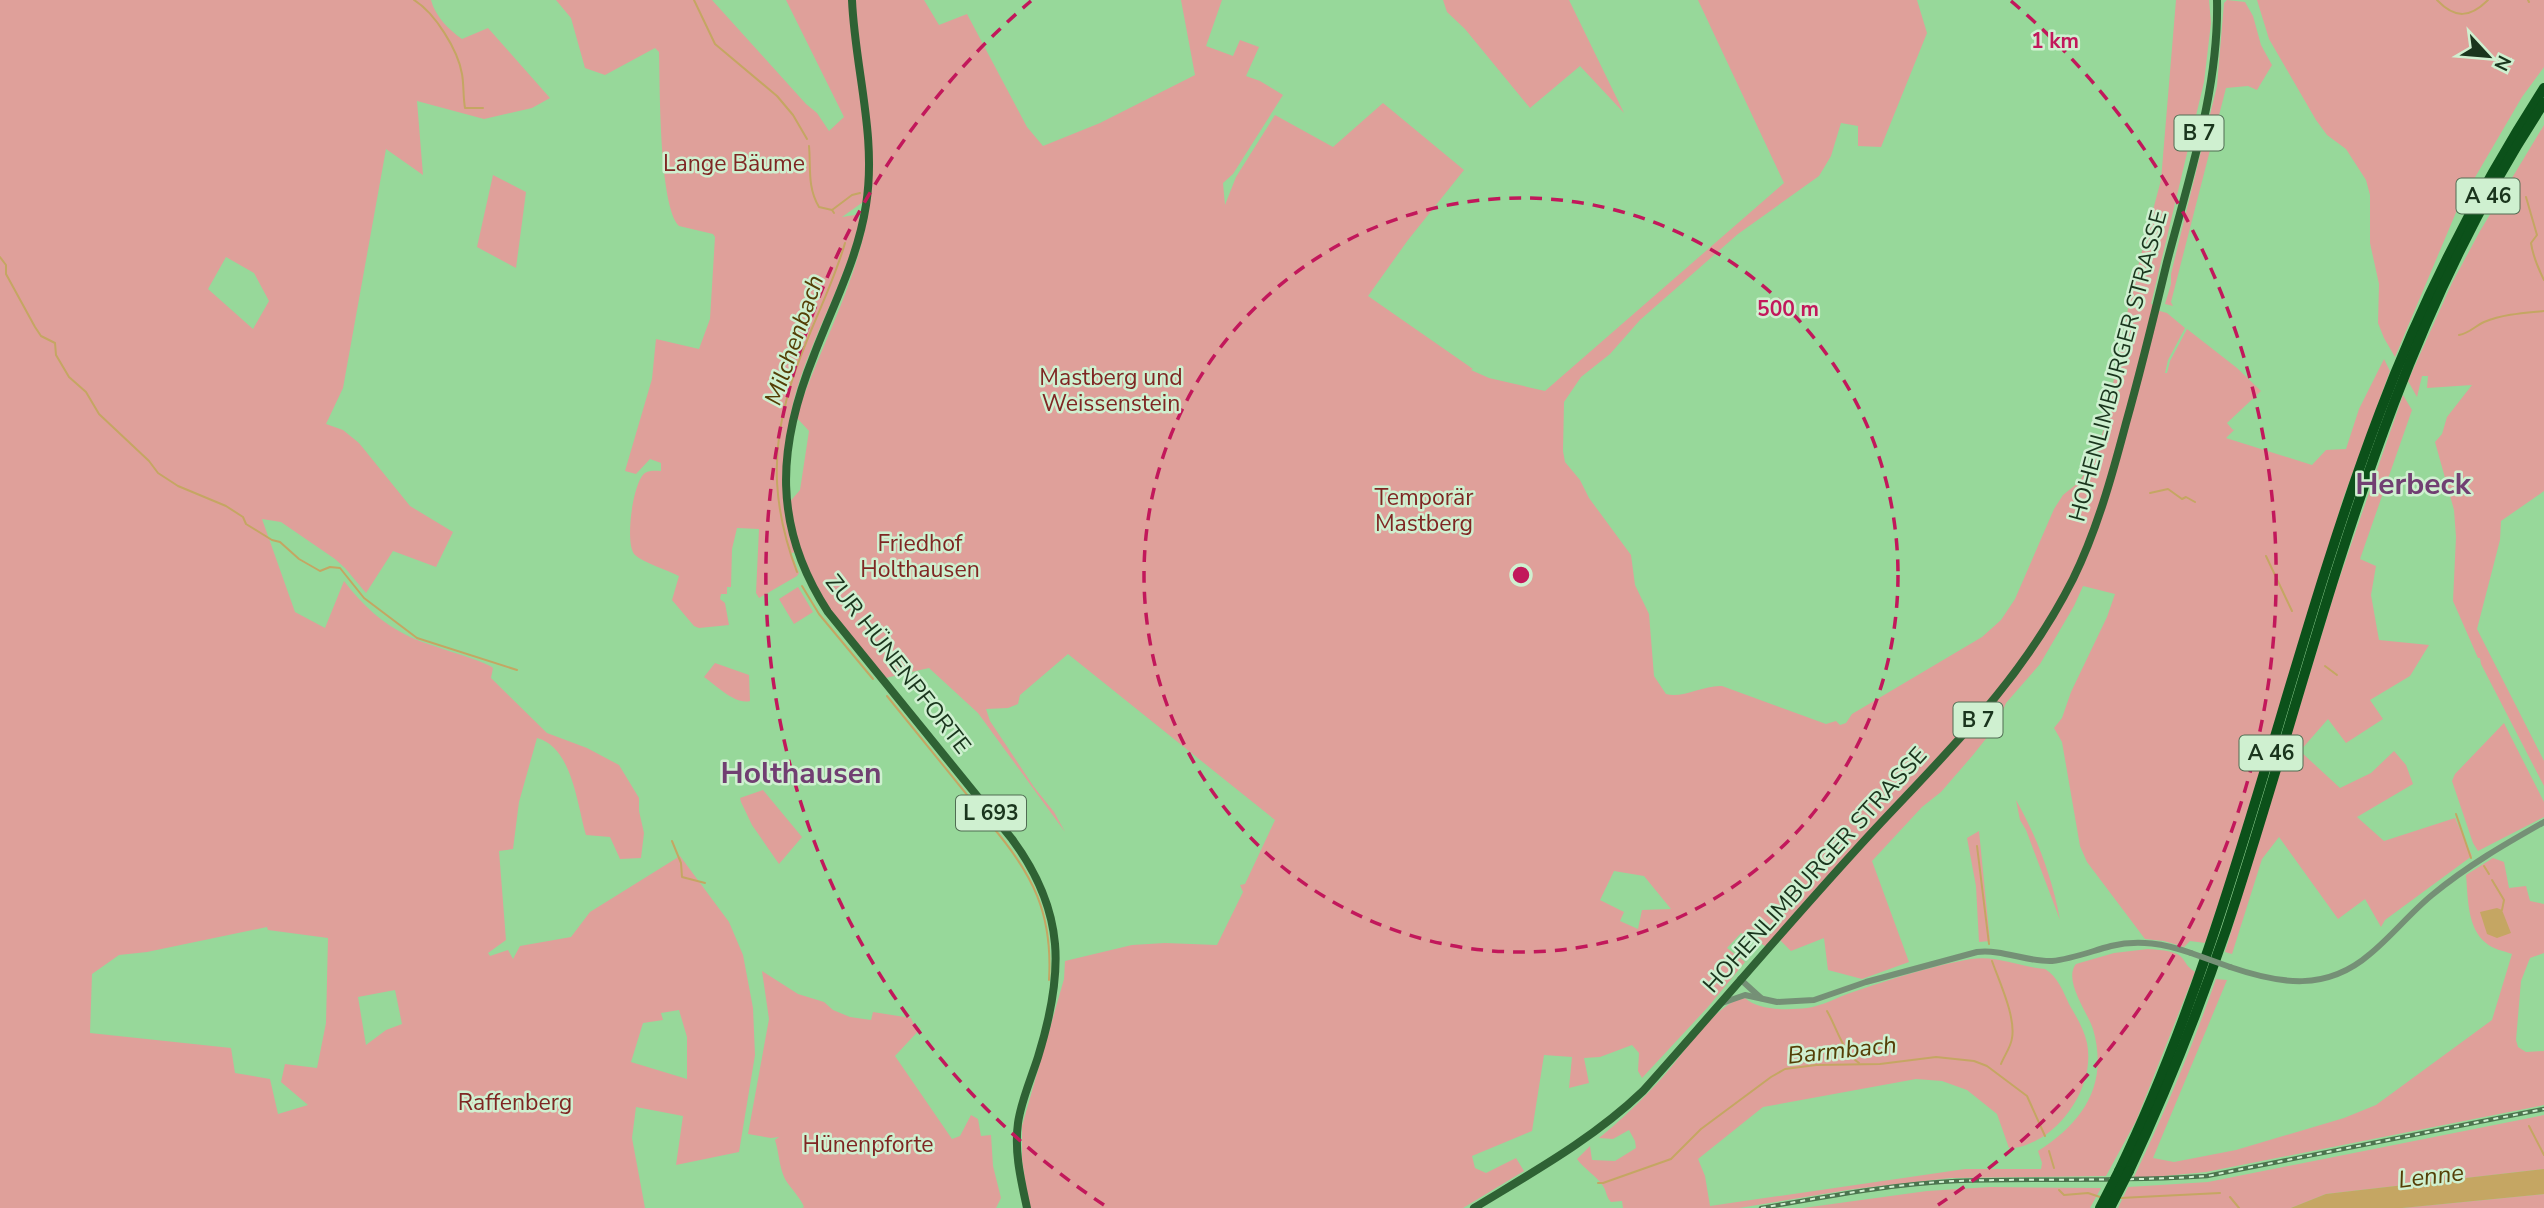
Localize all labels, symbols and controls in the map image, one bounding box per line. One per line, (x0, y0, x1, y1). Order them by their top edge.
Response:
north arrow (2453, 21, 2523, 91)
text: 1 km (2031, 27, 2079, 55)
text: N (2488, 51, 2517, 75)
road number: B 7 (2174, 116, 2224, 150)
park label: Lange Bäume (663, 148, 805, 179)
road number: A 46 (2456, 178, 2520, 214)
street label: HOHENLIMBURGER STRASSE (2061, 207, 2175, 525)
water label: Milchenbach (757, 271, 831, 409)
text: 500 m (1757, 295, 1819, 323)
park label: Mastberg und Weissenstein (1039, 362, 1183, 419)
district label: Herbeck (2355, 464, 2472, 505)
park label: Temporär Mastberg (1375, 482, 1474, 539)
park label: Friedhof Holthausen (860, 528, 980, 585)
centre of rings (1509, 563, 1533, 587)
street label: ZUR HÜNENPFORTE (818, 568, 978, 760)
road number: B 7 (1954, 702, 2002, 738)
road number: A 46 (2240, 736, 2302, 770)
street label: HOHENLIMBURGER STRASSE (1696, 740, 1934, 1000)
district label: Holthausen (721, 753, 881, 794)
road number: L 693 (956, 796, 1026, 830)
water label: Barmbach (1786, 1028, 1898, 1072)
park label: Raffenberg (458, 1087, 572, 1118)
park label: Hünenpforte (802, 1129, 934, 1160)
water label: Lenne (2396, 1156, 2466, 1196)

